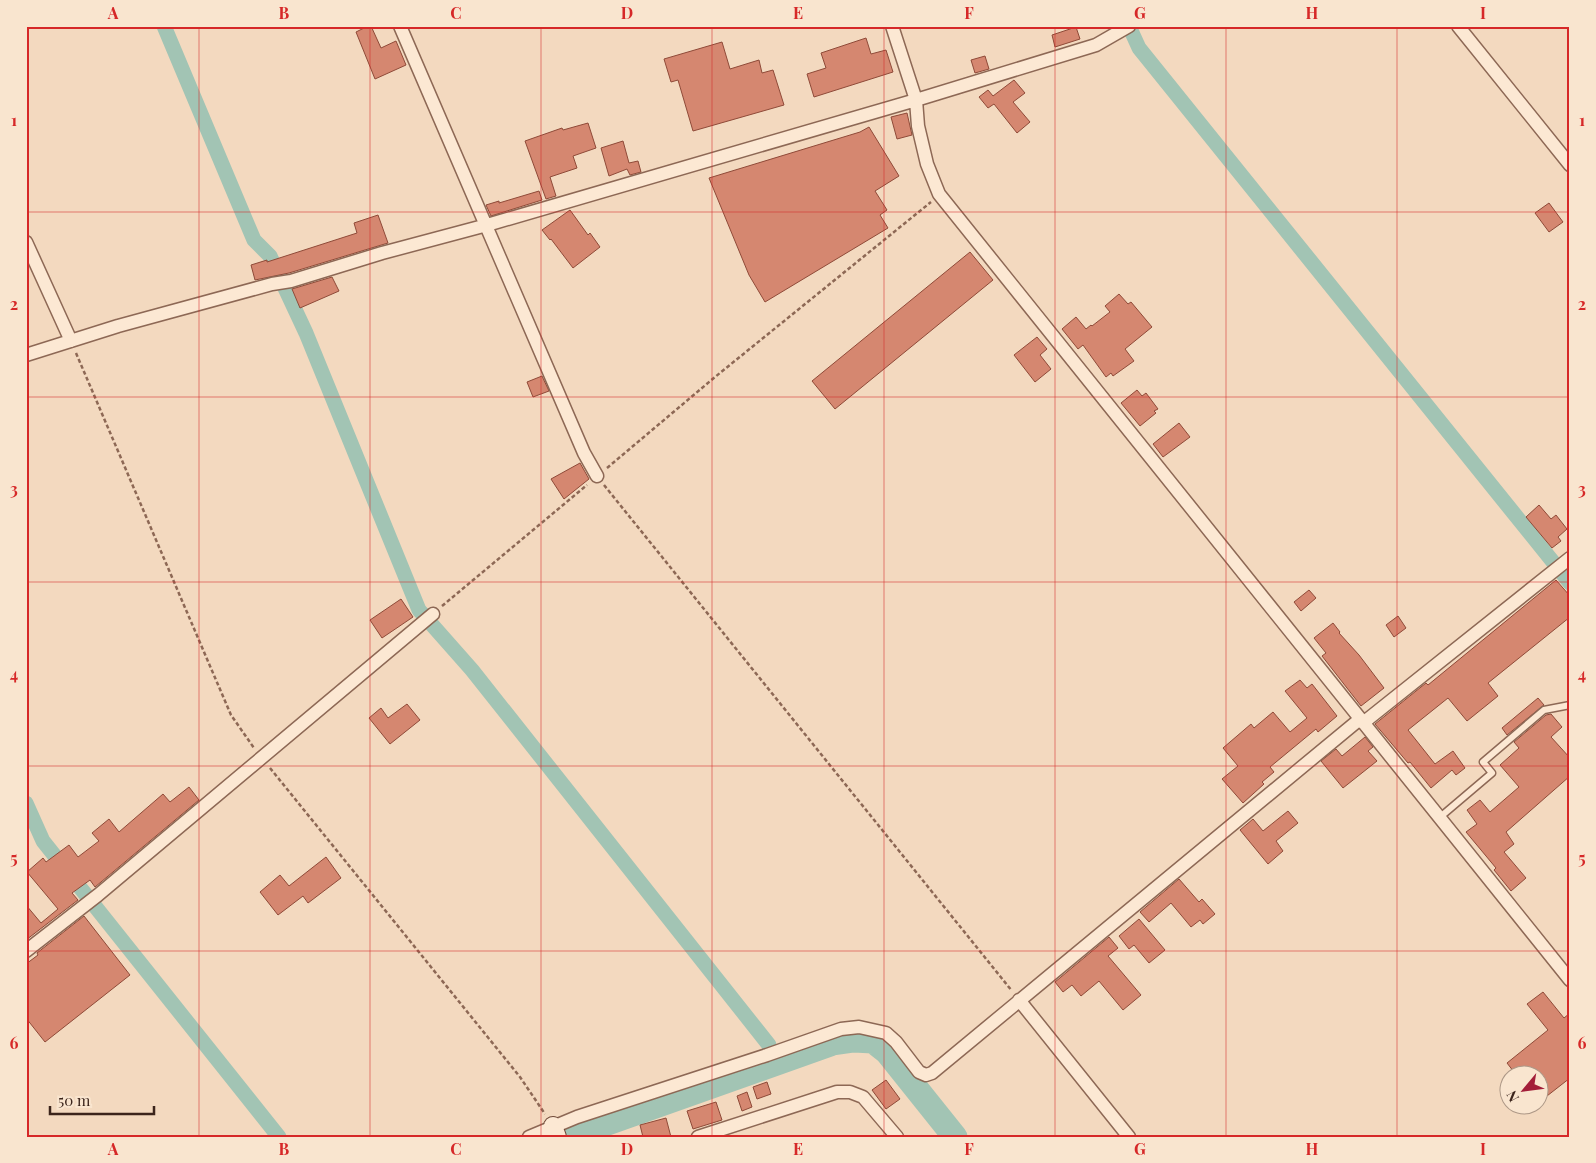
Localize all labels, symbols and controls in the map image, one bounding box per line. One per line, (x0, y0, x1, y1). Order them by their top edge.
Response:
text: A (107, 2, 119, 23)
text: B (279, 2, 290, 23)
text: C (450, 2, 462, 23)
text: D (621, 2, 633, 23)
text: E (793, 2, 803, 23)
text: F (964, 2, 974, 23)
text: G (1134, 2, 1146, 23)
text: H (1306, 2, 1319, 23)
text: I (1480, 2, 1486, 23)
text: 1 (11, 109, 17, 130)
text: 1 (1579, 109, 1585, 130)
text: 2 (10, 293, 18, 314)
text: 2 (1578, 293, 1586, 314)
text: 3 (10, 478, 18, 499)
text: 3 (1578, 478, 1586, 499)
text: 4 (10, 663, 18, 684)
text: 4 (1578, 663, 1586, 684)
text: 5 (10, 847, 18, 868)
text: 5 (1578, 847, 1586, 868)
text: 6 (10, 1032, 19, 1053)
text: 6 (1578, 1032, 1587, 1053)
north arrow (1498, 1066, 1548, 1116)
scale bar (50, 1083, 154, 1115)
text: N (1501, 1088, 1523, 1106)
text: 50 m (58, 1090, 91, 1110)
text: A (107, 1138, 119, 1159)
text: B (279, 1138, 290, 1159)
text: C (450, 1138, 462, 1159)
text: D (621, 1138, 633, 1159)
text: E (793, 1138, 803, 1159)
text: F (964, 1138, 974, 1159)
text: G (1134, 1138, 1146, 1159)
text: H (1306, 1138, 1319, 1159)
text: I (1480, 1138, 1486, 1159)

